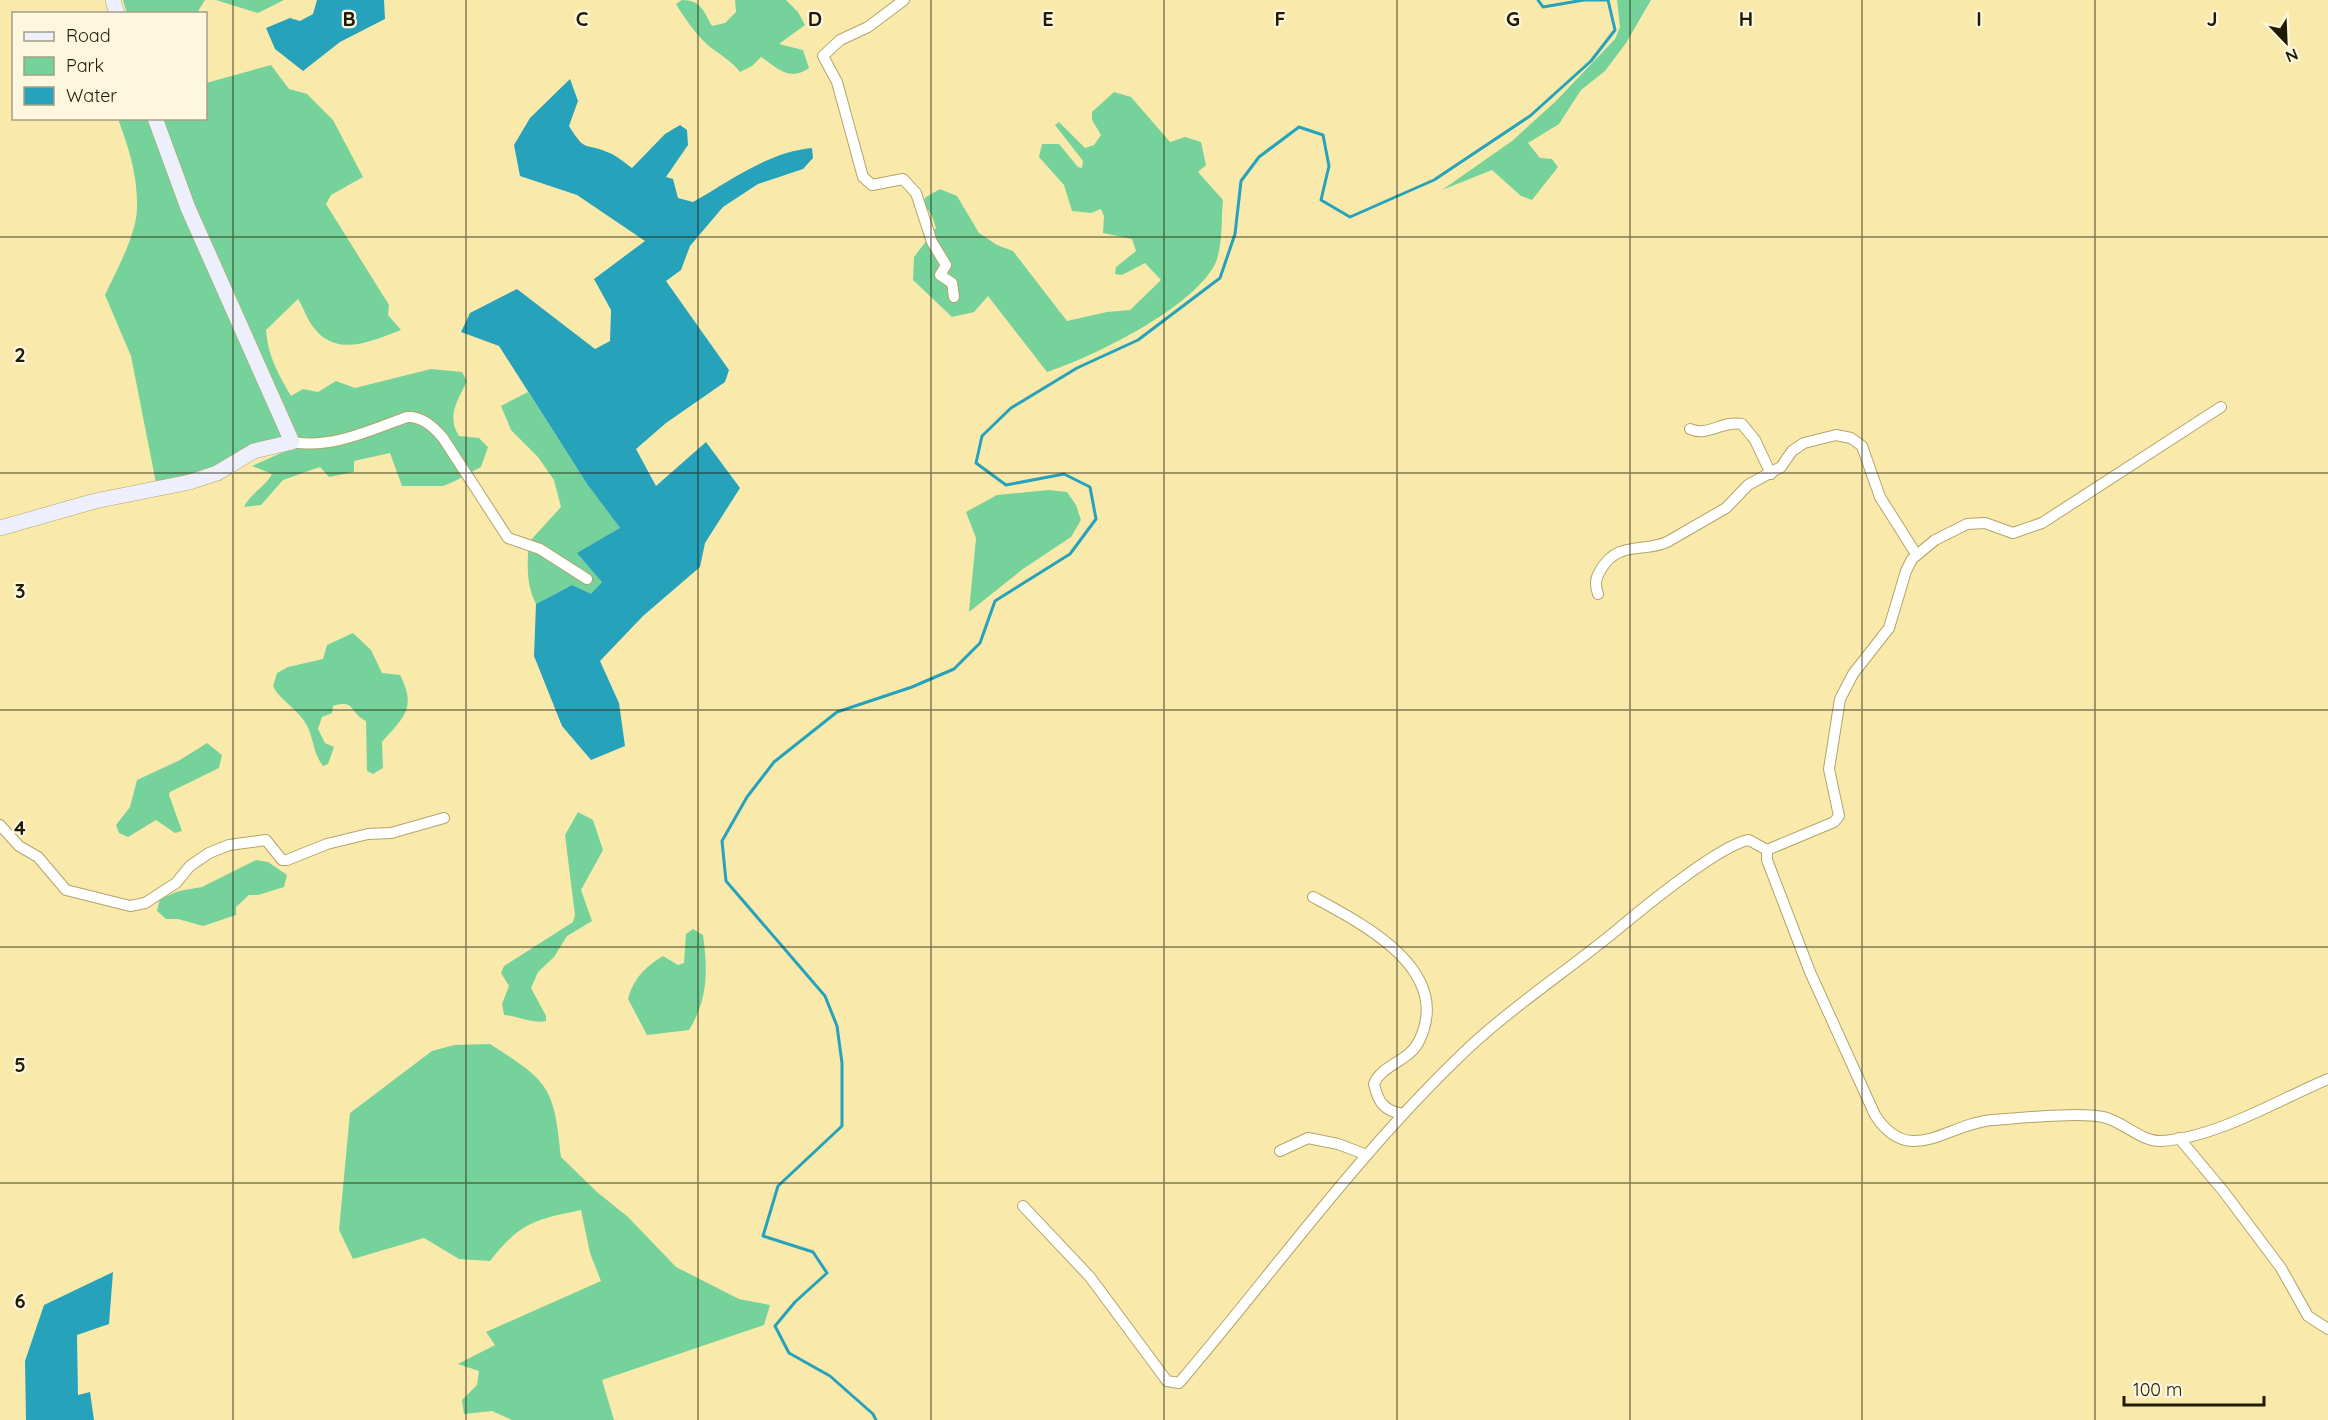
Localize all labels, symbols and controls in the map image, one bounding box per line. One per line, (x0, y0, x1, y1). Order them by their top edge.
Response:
text: B (342, 6, 356, 31)
text: C (576, 6, 589, 31)
text: D (808, 6, 822, 31)
text: E (1042, 6, 1054, 31)
text: F (1274, 6, 1286, 31)
text: G (1506, 6, 1520, 31)
text: H (1739, 6, 1753, 31)
text: I (1976, 6, 1982, 31)
text: J (2206, 6, 2218, 31)
legend (12, 12, 207, 120)
north arrow (2256, 12, 2316, 72)
text: Road (66, 24, 111, 47)
text: N (2283, 44, 2301, 67)
text: Park (66, 54, 104, 77)
text: Water (66, 84, 117, 107)
text: 2 (14, 342, 26, 367)
text: 3 (15, 578, 25, 603)
text: 4 (14, 815, 26, 840)
text: 5 (14, 1052, 26, 1077)
text: 6 (14, 1288, 26, 1313)
scale bar (2124, 1369, 2264, 1407)
text: 100 m (2133, 1378, 2182, 1401)

